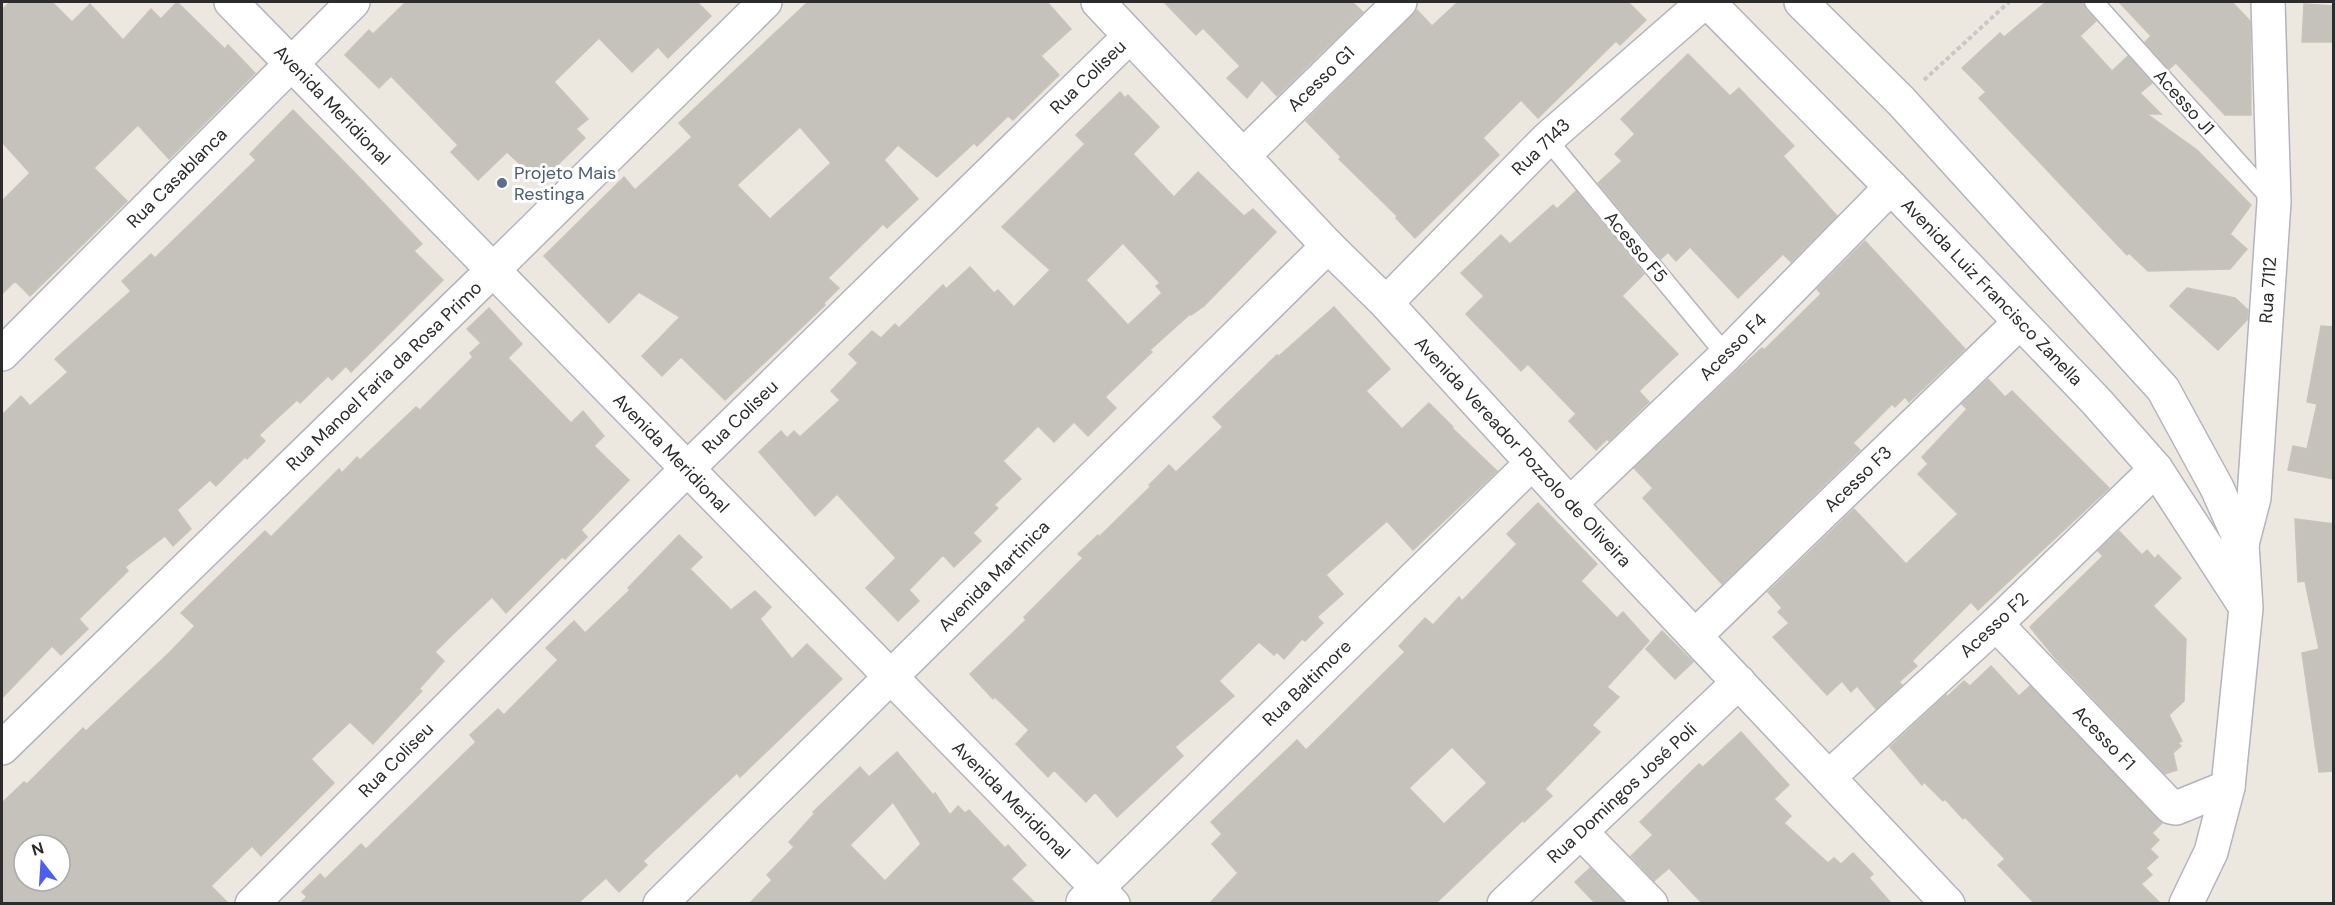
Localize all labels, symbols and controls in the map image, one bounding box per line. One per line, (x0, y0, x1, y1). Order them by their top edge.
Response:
street label: Rua Coliseu (1045, 35, 1131, 119)
street label: Avenida Meridional (269, 40, 395, 170)
street label: Acesso G1 (1282, 41, 1360, 117)
street label: Acesso J1 (2148, 64, 2220, 140)
street label: Rua 7143 (1507, 113, 1575, 181)
street label: Rua Casablanca (122, 123, 232, 233)
place label: Projeto Mais Restinga (514, 161, 616, 206)
marker: Projeto Mais Restinga (495, 176, 509, 190)
street label: Avenida Luiz Francisco Zanella (1896, 193, 2088, 391)
street label: Acesso F5 (1599, 206, 1673, 288)
street label: Rua 7112 (2254, 256, 2282, 324)
street label: Rua Manoel Faria da Rosa Primo (281, 276, 487, 476)
street label: Acesso F4 (1694, 308, 1772, 386)
street label: Avenida Vereador Pozzolo de Oliveira (1409, 331, 1637, 573)
street label: Rua Coliseu (697, 375, 783, 459)
street label: Avenida Meridional (608, 388, 734, 518)
street label: Acesso F3 (1819, 441, 1897, 517)
street label: Avenida Martinica (933, 515, 1055, 637)
street label: Acesso F2 (1955, 587, 2033, 663)
street label: Rua Baltimore (1257, 634, 1357, 732)
street label: Acesso F1 (2067, 701, 2141, 775)
street label: Rua Coliseu (353, 717, 439, 803)
street label: Rua Domingos José Poli (1542, 717, 1702, 869)
street label: Avenida Meridional (947, 736, 1075, 864)
north arrow (12, 833, 72, 893)
text: N (29, 837, 46, 861)

